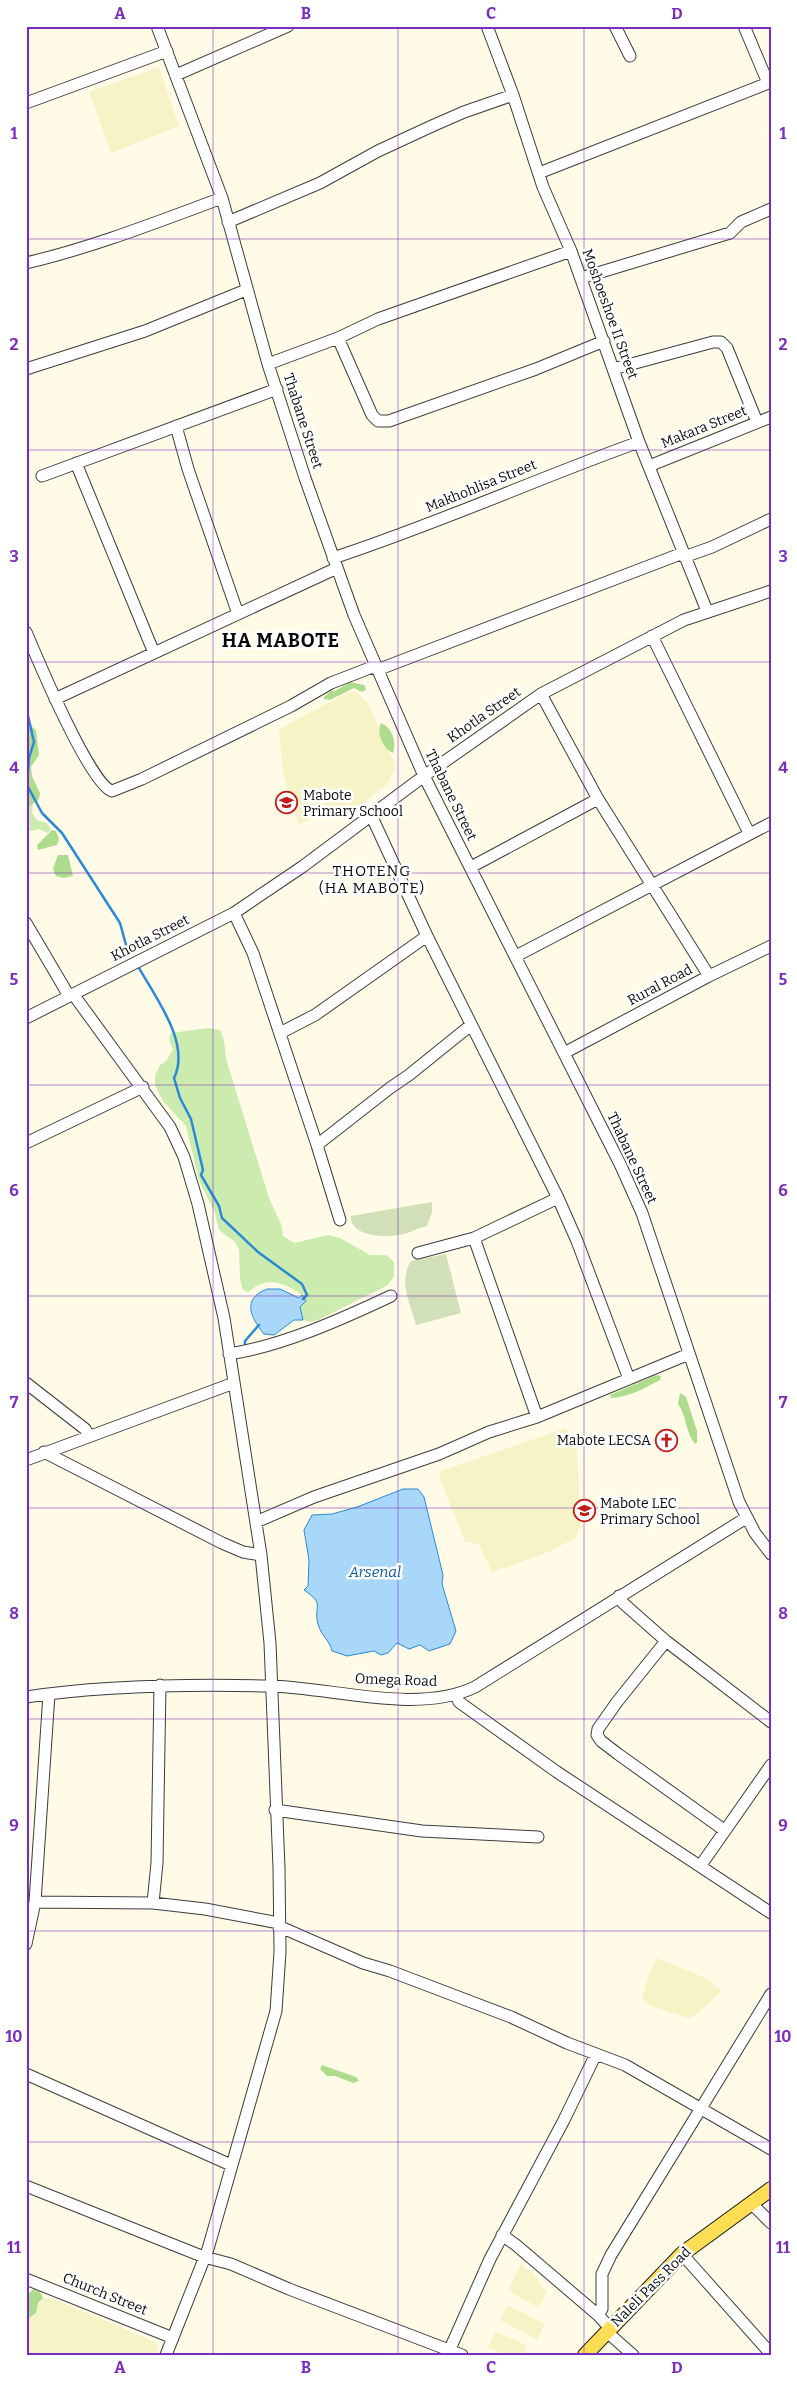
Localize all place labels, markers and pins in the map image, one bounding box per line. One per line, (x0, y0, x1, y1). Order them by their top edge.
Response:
place label: Mabote Primary School (303, 787, 403, 820)
school or university icon: Mabote Primary School (275, 791, 299, 815)
church icon: Mabote LECSA (655, 1428, 679, 1452)
place label: Mabote LECSA (557, 1432, 651, 1449)
place label: Mabote LEC Primary School (600, 1495, 700, 1528)
school or university icon: Mabote LEC Primary School (572, 1499, 596, 1523)

